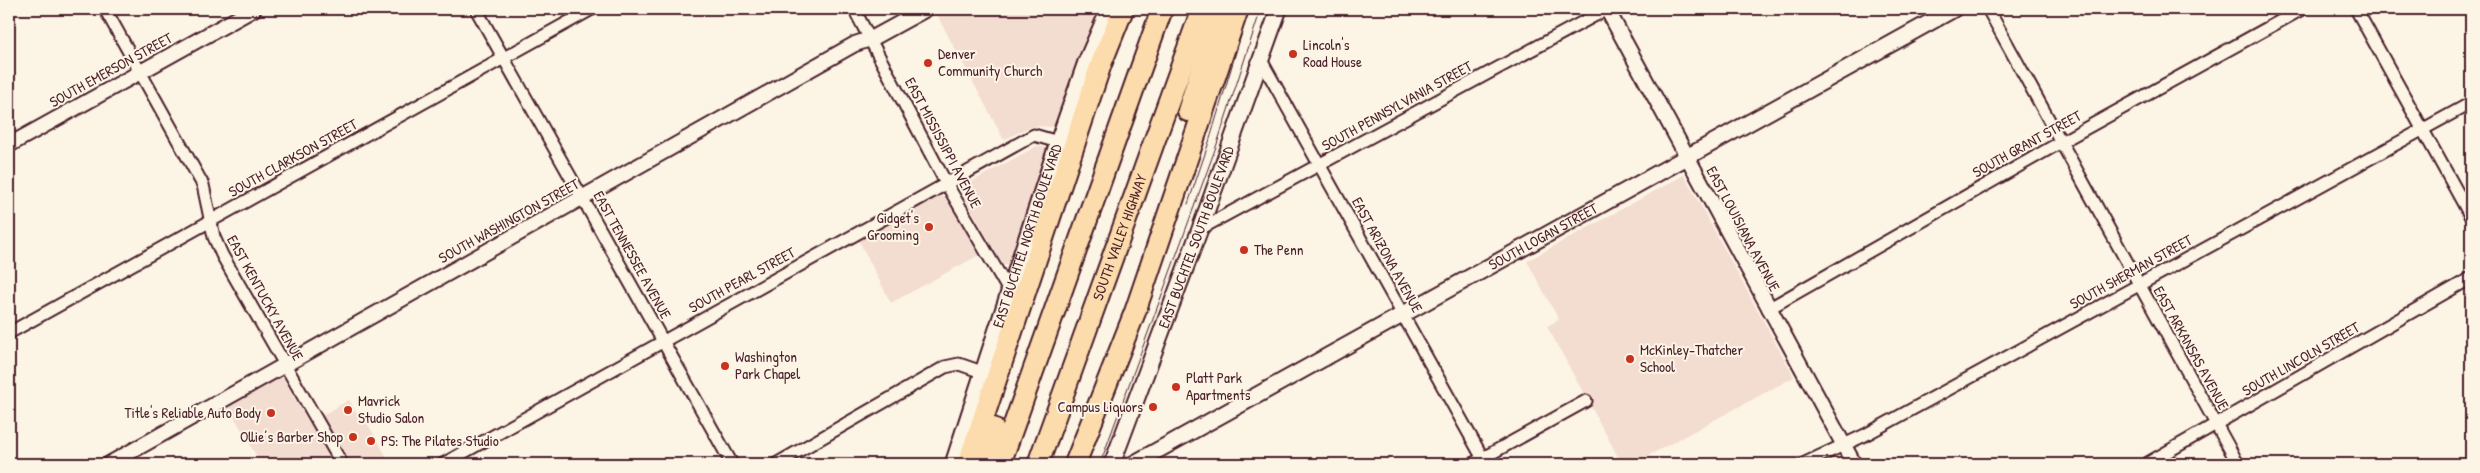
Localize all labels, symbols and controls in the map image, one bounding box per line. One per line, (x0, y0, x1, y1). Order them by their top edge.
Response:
street label: SOUTH EMERSON STREET (45, 27, 177, 112)
place label: Lincoln's Road House (1303, 34, 1362, 72)
place label: Denver Community Church (938, 43, 1042, 81)
marker: Lincoln's Road House (1287, 48, 1299, 60)
street label: SOUTH PENNSYLVANIA STREET (1318, 55, 1477, 156)
marker: Denver Community Church (922, 57, 934, 69)
street label: EAST MISSISSIPPI AVENUE (900, 74, 987, 212)
street label: SOUTH GRANT STREET (1968, 104, 2086, 182)
street label: SOUTH CLARKSON STREET (225, 113, 362, 202)
street label: EAST BUCHTEL NORTH BOULEVARD (987, 140, 1067, 330)
street label: EAST BUCHTEL SOUTH BOULEVARD (1153, 142, 1239, 331)
street label: EAST LOUISIANA AVENUE (1702, 163, 1785, 295)
street label: SOUTH VALLEY HIGHWAY (1087, 171, 1152, 303)
street label: SOUTH WASHINGTON STREET (435, 173, 584, 268)
street label: EAST TENNESSEE AVENUE (589, 187, 677, 323)
street label: EAST ARIZONA AVENUE (1347, 193, 1428, 317)
street label: SOUTH LOGAN STREET (1485, 197, 1602, 275)
place label: Gidget's Grooming (867, 207, 919, 245)
marker: Gidget's Grooming (923, 221, 935, 233)
street label: SOUTH SHERMAN STREET (2066, 229, 2197, 314)
street label: EAST KENTUCKY AVENUE (222, 231, 309, 365)
place label: The Penn (1254, 239, 1304, 260)
street label: SOUTH PEARL STREET (685, 241, 800, 318)
marker: The Penn (1238, 244, 1250, 256)
street label: EAST ARKANSAS AVENUE (2149, 282, 2234, 414)
street label: SOUTH LINCOLN STREET (2238, 316, 2364, 401)
place label: McKinley-Thatcher School (1640, 339, 1744, 377)
place label: Washington Park Chapel (735, 346, 800, 384)
marker: McKinley-Thatcher School (1624, 353, 1636, 365)
marker: Washington Park Chapel (719, 360, 731, 372)
place label: Platt Park Apartments (1186, 367, 1251, 405)
marker: Platt Park Apartments (1170, 381, 1182, 393)
place label: Mavrick Studio Salon (358, 390, 425, 428)
place label: Campus Liquors (1058, 396, 1143, 417)
marker: Campus Liquors (1147, 401, 1159, 413)
place label: Title's Reliable Auto Body (124, 402, 261, 423)
marker: Mavrick Studio Salon (342, 404, 354, 416)
marker: Title's Reliable Auto Body (265, 407, 277, 419)
place label: Ollie’s Barber Shop (240, 426, 344, 447)
place label: PS: The Pilates Studio (381, 430, 499, 451)
marker: Ollie’s Barber Shop (347, 431, 359, 443)
marker: PS: The Pilates Studio (365, 435, 377, 447)

